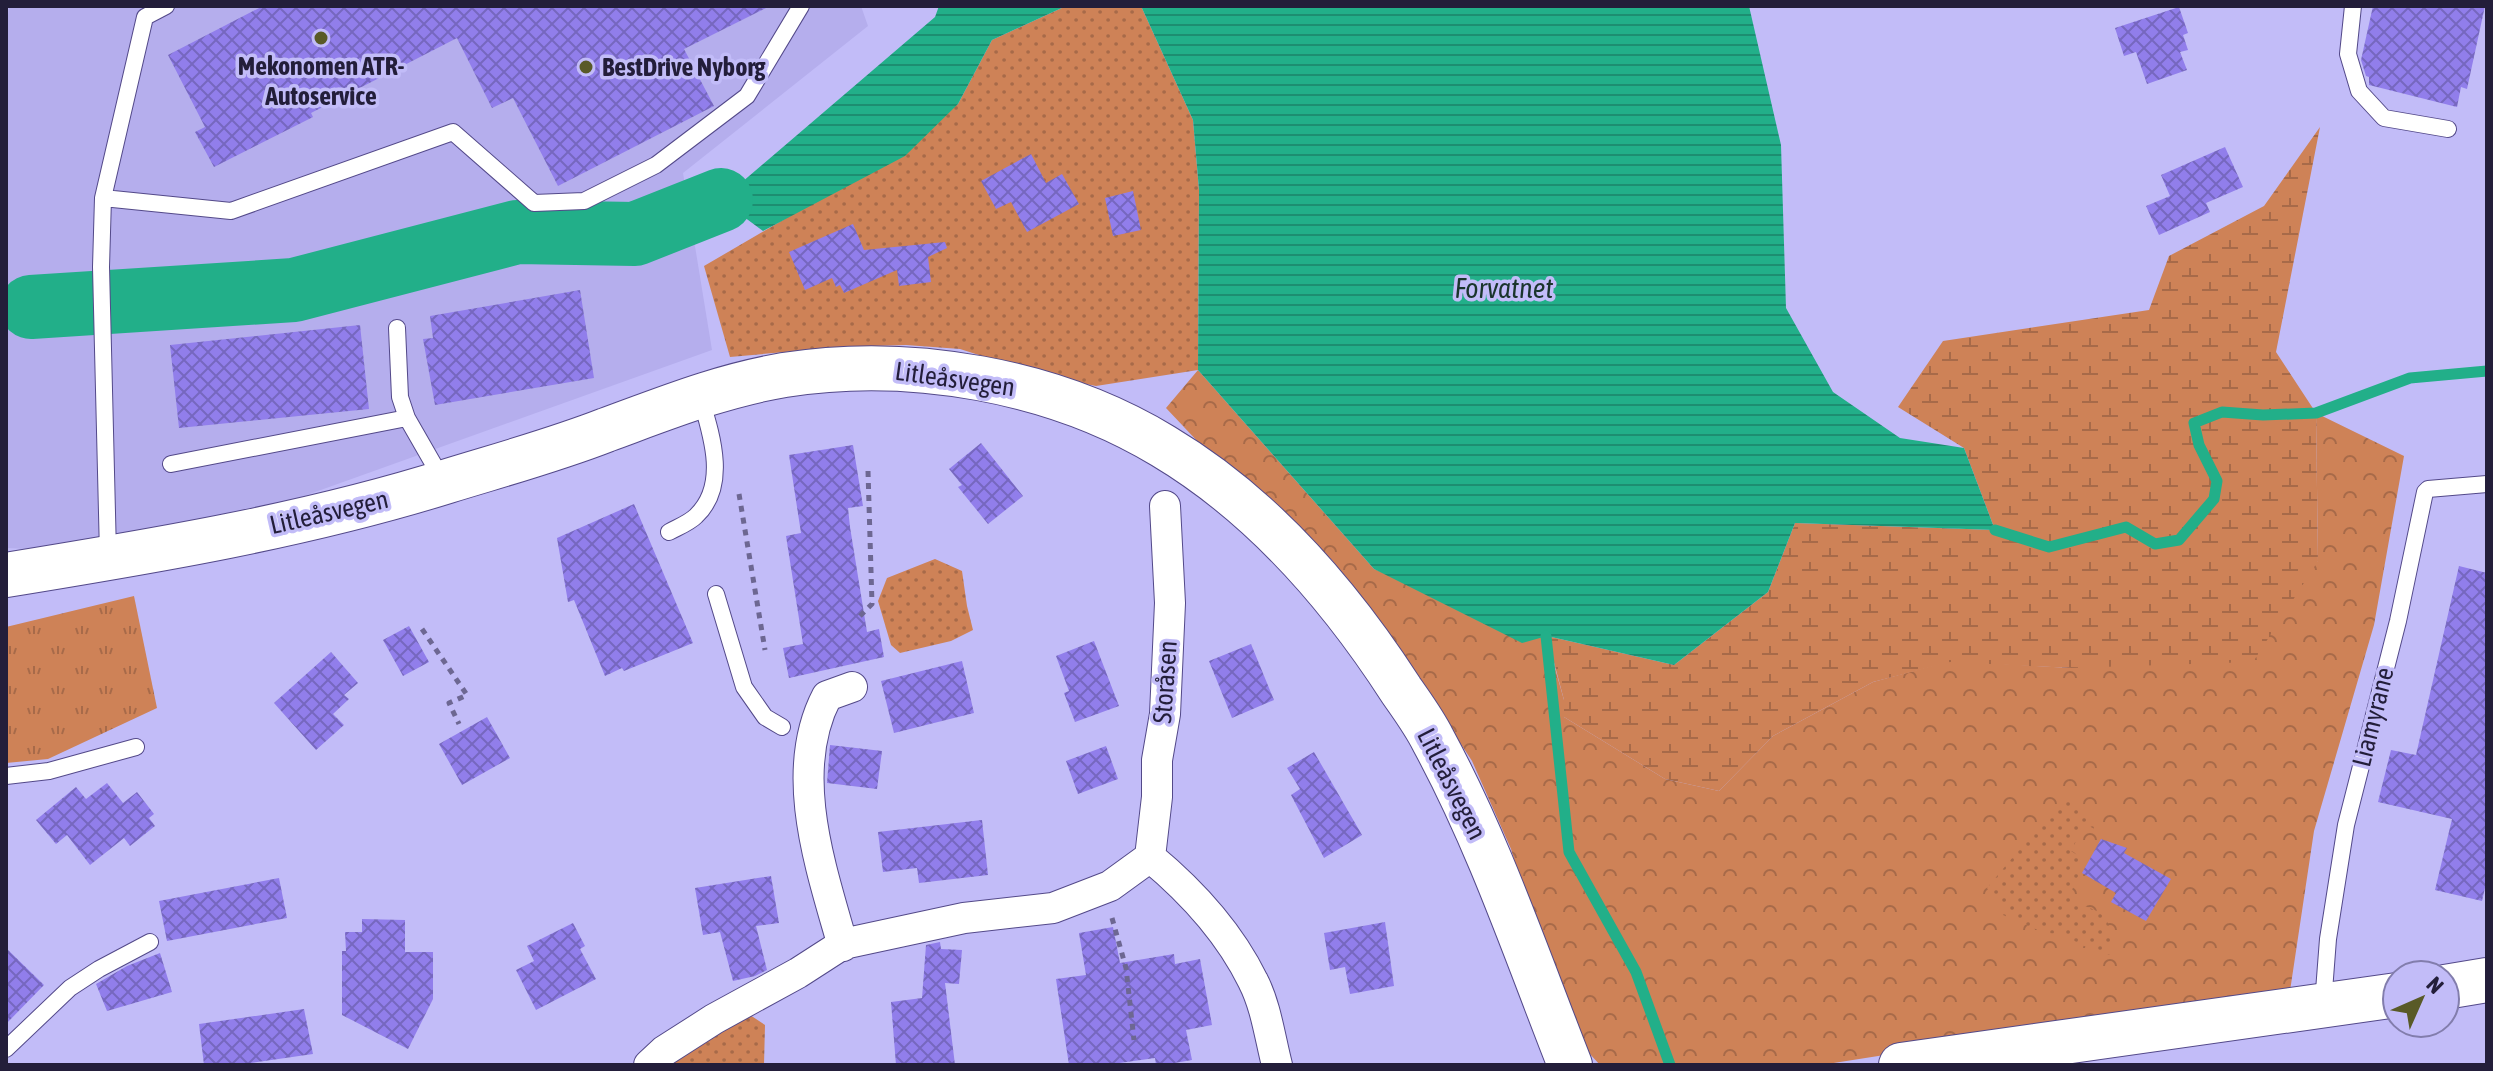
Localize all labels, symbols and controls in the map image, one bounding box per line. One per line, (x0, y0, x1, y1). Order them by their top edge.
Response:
marker: Mekonomen ATR- Autoservice (312, 29, 330, 47)
place label: Mekonomen ATR- Autoservice (238, 51, 405, 111)
place label: BestDrive Nyborg (602, 52, 766, 82)
marker: BestDrive Nyborg (577, 58, 595, 76)
water label: Forvatnet (1455, 272, 1553, 304)
street label: Litleåsvegen (893, 356, 1017, 402)
street label: Litleåsvegen (267, 484, 391, 540)
street label: Storåsen (1147, 639, 1183, 725)
street label: Liamyrane (2346, 664, 2400, 770)
street label: Litleåsvegen (1411, 723, 1493, 845)
north arrow (2381, 959, 2461, 1039)
text: N (2421, 971, 2449, 999)

